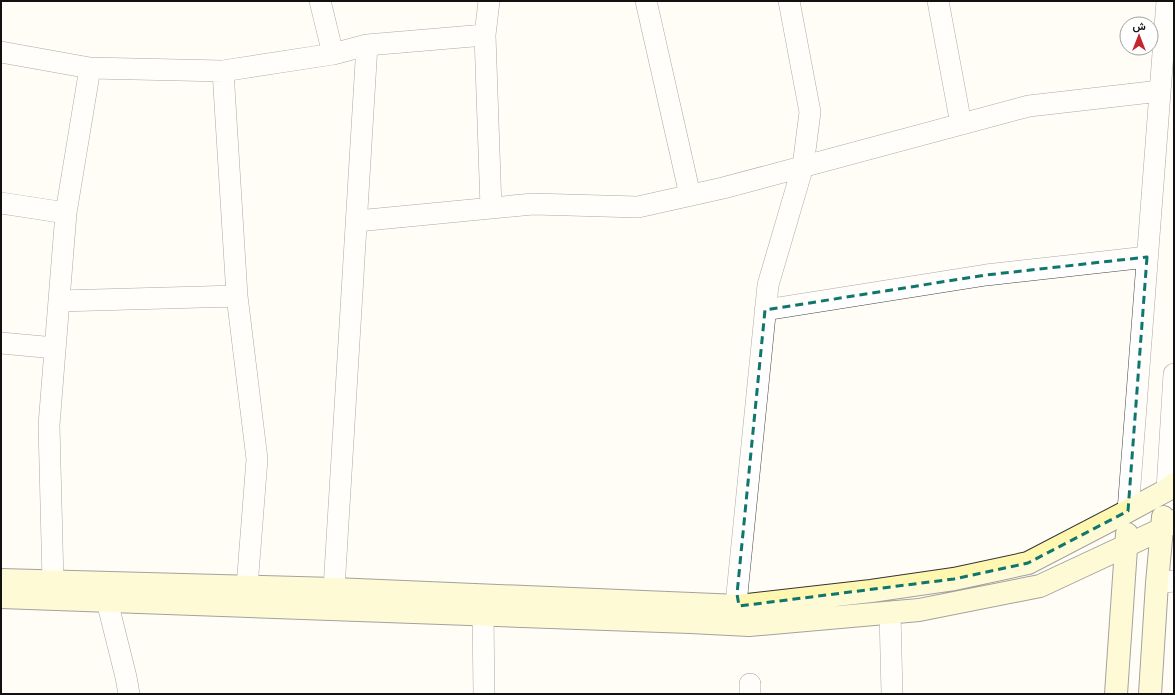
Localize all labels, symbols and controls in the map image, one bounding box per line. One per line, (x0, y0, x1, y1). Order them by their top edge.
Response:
north arrow (1119, 16, 1159, 56)
text: ش (1132, 20, 1146, 33)

